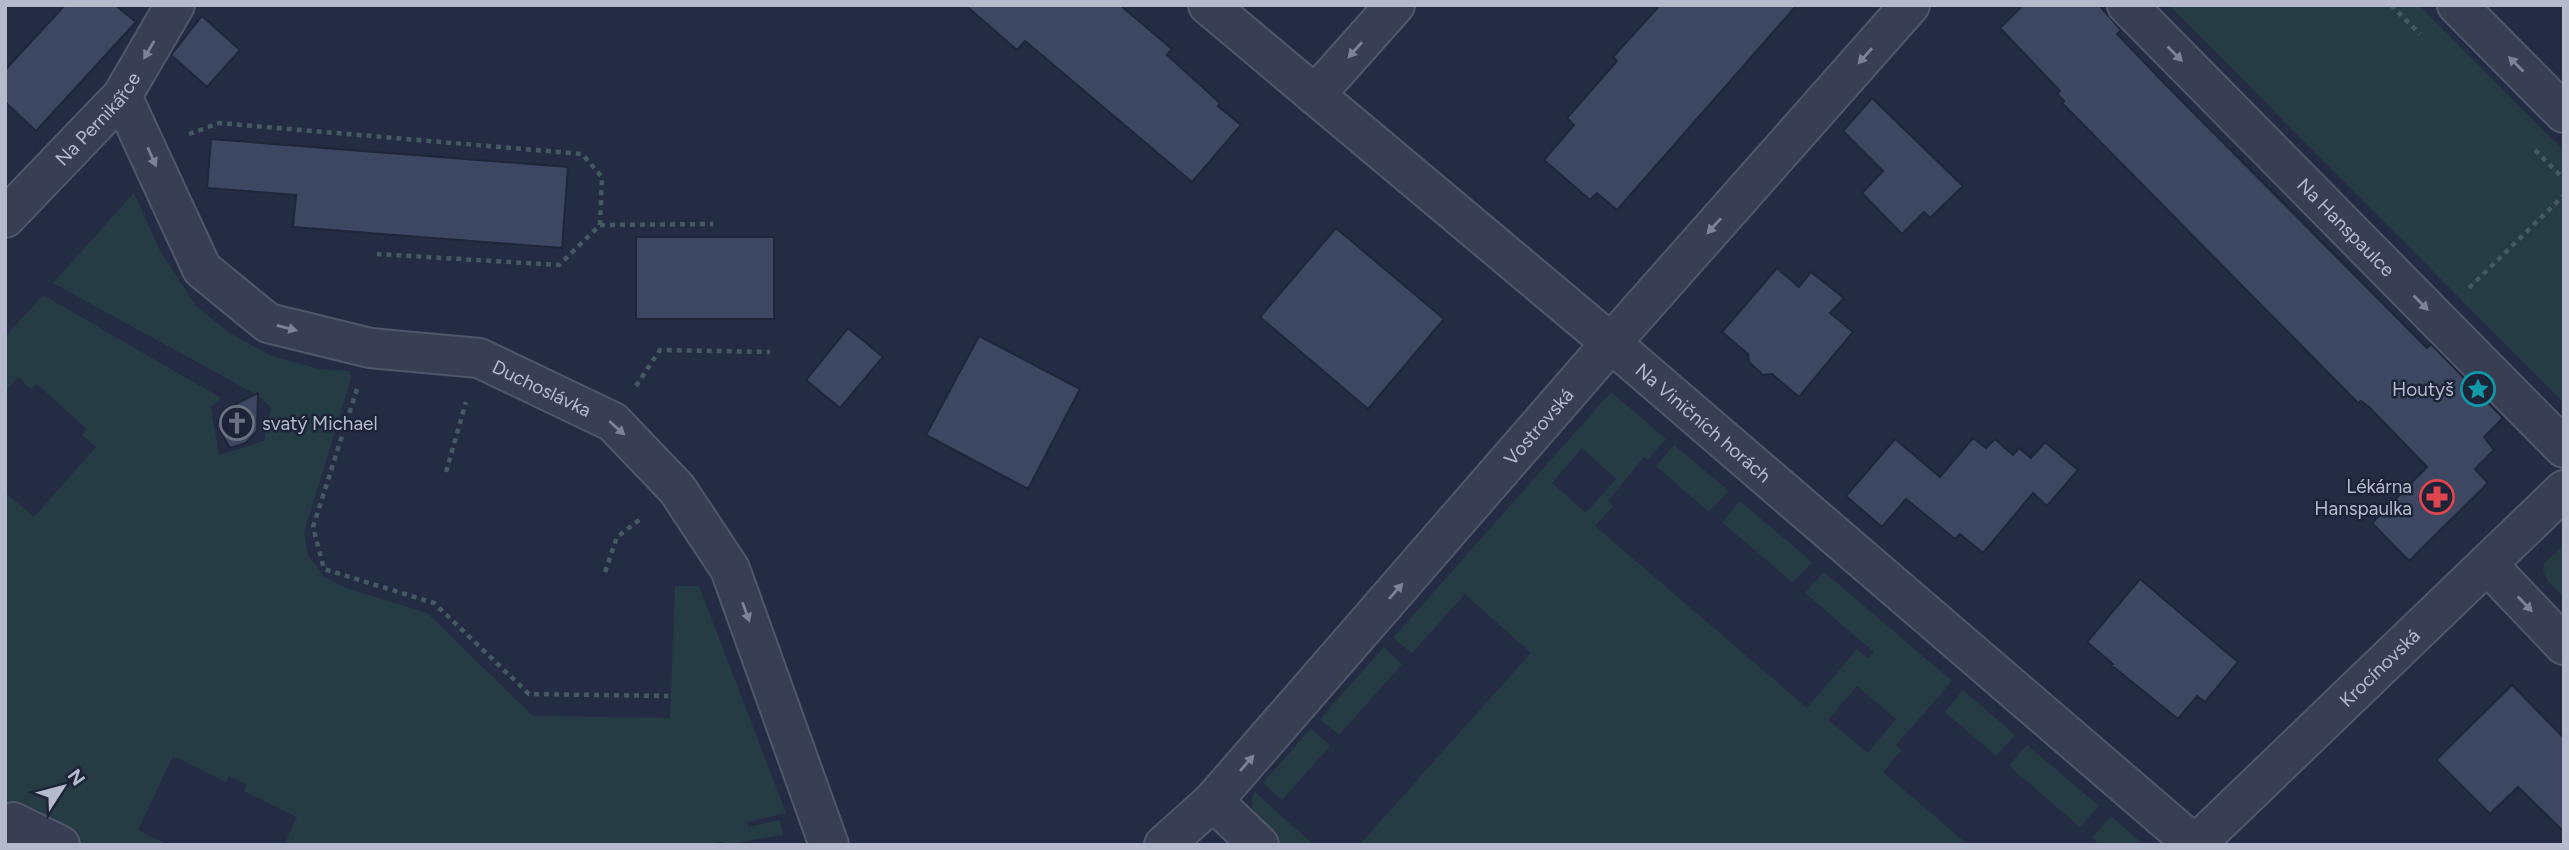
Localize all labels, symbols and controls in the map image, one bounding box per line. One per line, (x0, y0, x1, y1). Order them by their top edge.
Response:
one-way arrow (142, 41, 155, 60)
one-way arrow (1347, 41, 1363, 59)
one-way arrow (2166, 45, 2182, 62)
one-way arrow (1857, 47, 1873, 65)
one-way arrow (2508, 56, 2524, 73)
street label: Na Pernikářce (51, 68, 145, 171)
one-way arrow (146, 147, 158, 167)
street label: Na Hanspaulce (2292, 173, 2399, 281)
one-way arrow (1707, 218, 1722, 235)
one-way arrow (2412, 294, 2429, 310)
one-way arrow (276, 323, 298, 334)
street label: Duchoslávka (488, 355, 595, 422)
street label: Na Viničních horách (1631, 358, 1776, 487)
place icon: Houtyš (2459, 370, 2497, 408)
place label: Houtyš (2392, 378, 2454, 401)
street label: Vostrovská (1499, 384, 1578, 470)
church icon: svatý Michael (218, 404, 256, 442)
place label: svatý Michael (262, 412, 378, 435)
one-way arrow (608, 420, 626, 436)
place label: Lékárna Hanspaulka (2314, 475, 2412, 520)
pharmacy icon: Lékárna Hanspaulka (2418, 478, 2456, 516)
one-way arrow (1388, 582, 1403, 599)
one-way arrow (2517, 596, 2534, 613)
one-way arrow (741, 602, 752, 623)
street label: Krocínovská (2335, 624, 2425, 712)
north arrow (28, 752, 98, 822)
one-way arrow (1239, 754, 1254, 771)
text: N (63, 765, 90, 790)

